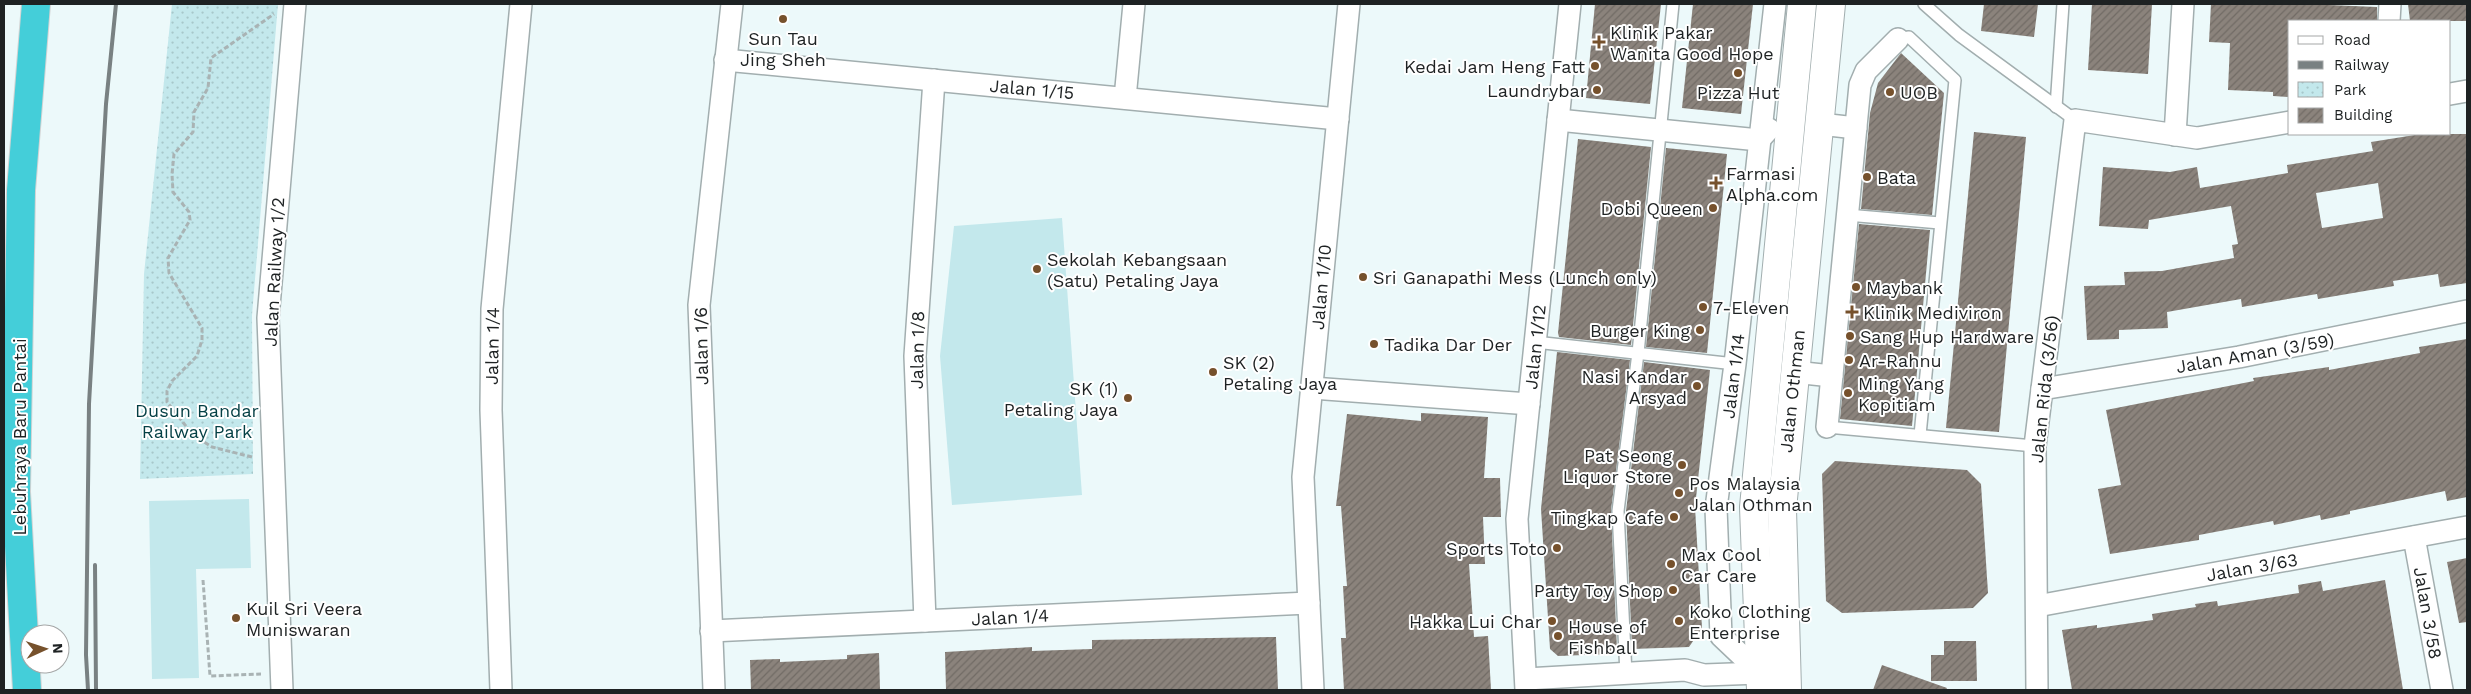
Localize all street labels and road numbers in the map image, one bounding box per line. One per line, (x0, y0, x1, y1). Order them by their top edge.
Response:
street label: Jalan 1/15 (989, 75, 1075, 103)
street label: Jalan Railway 1/2 (260, 197, 288, 347)
street label: Jalan 1/10 (1307, 243, 1335, 331)
street label: Jalan 1/12 (1520, 304, 1550, 390)
street label: Jalan 1/4 (481, 307, 503, 385)
street label: Jalan 1/6 (690, 307, 712, 385)
street label: Jalan 1/8 (906, 311, 928, 389)
street label: Jalan Rida (3/56) (2026, 314, 2062, 464)
street label: Jalan Othman (1775, 328, 1809, 454)
street label: Jalan Aman (3/59) (2174, 329, 2336, 377)
street label: Jalan 1/14 (1717, 332, 1749, 420)
street label: Lebuhraya Baru Pantai (9, 338, 30, 536)
street label: Jalan 3/63 (2205, 549, 2299, 585)
street label: Jalan 3/58 (2410, 565, 2446, 661)
street label: Jalan 1/4 (971, 604, 1049, 630)

